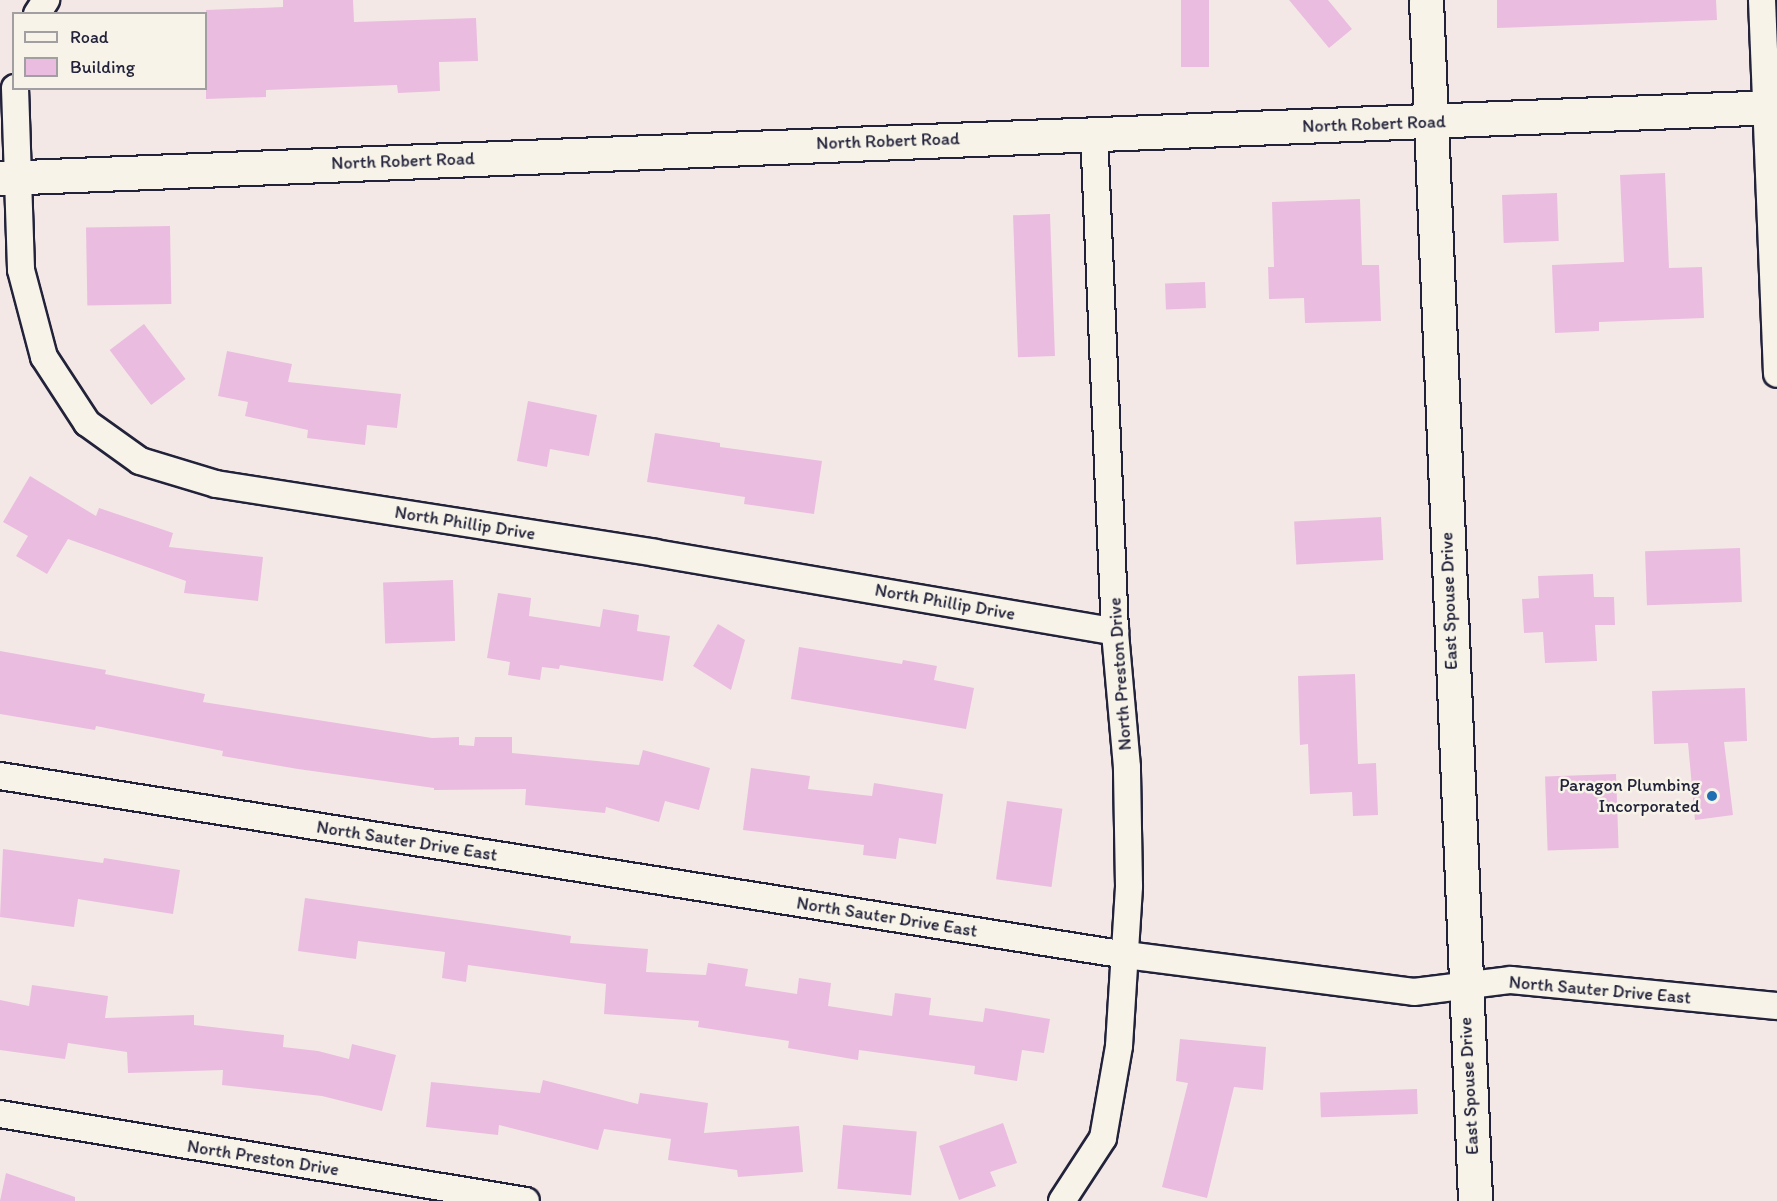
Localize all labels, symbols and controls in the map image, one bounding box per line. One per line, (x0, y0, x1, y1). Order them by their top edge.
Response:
legend (12, 12, 207, 90)
text: Road (70, 26, 109, 48)
text: Building (70, 56, 135, 78)
street label: North Robert Road (1302, 111, 1446, 137)
street label: North Robert Road (816, 128, 960, 154)
street label: North Robert Road (331, 148, 475, 174)
street label: North Phillip Drive (393, 501, 537, 545)
street label: East Spouse Drive (1436, 532, 1462, 670)
street label: North Phillip Drive (873, 579, 1017, 625)
street label: North Preston Drive (1104, 597, 1136, 751)
place label: Paragon Plumbing Incorporated (1559, 775, 1700, 818)
marker: Paragon Plumbing Incorporated (1705, 789, 1719, 803)
street label: North Sauter Drive East (315, 816, 499, 866)
street label: North Sauter Drive East (795, 892, 979, 942)
street label: North Sauter Drive East (1508, 971, 1692, 1009)
street label: East Spouse Drive (1455, 1016, 1483, 1156)
street label: North Preston Drive (185, 1135, 341, 1181)

